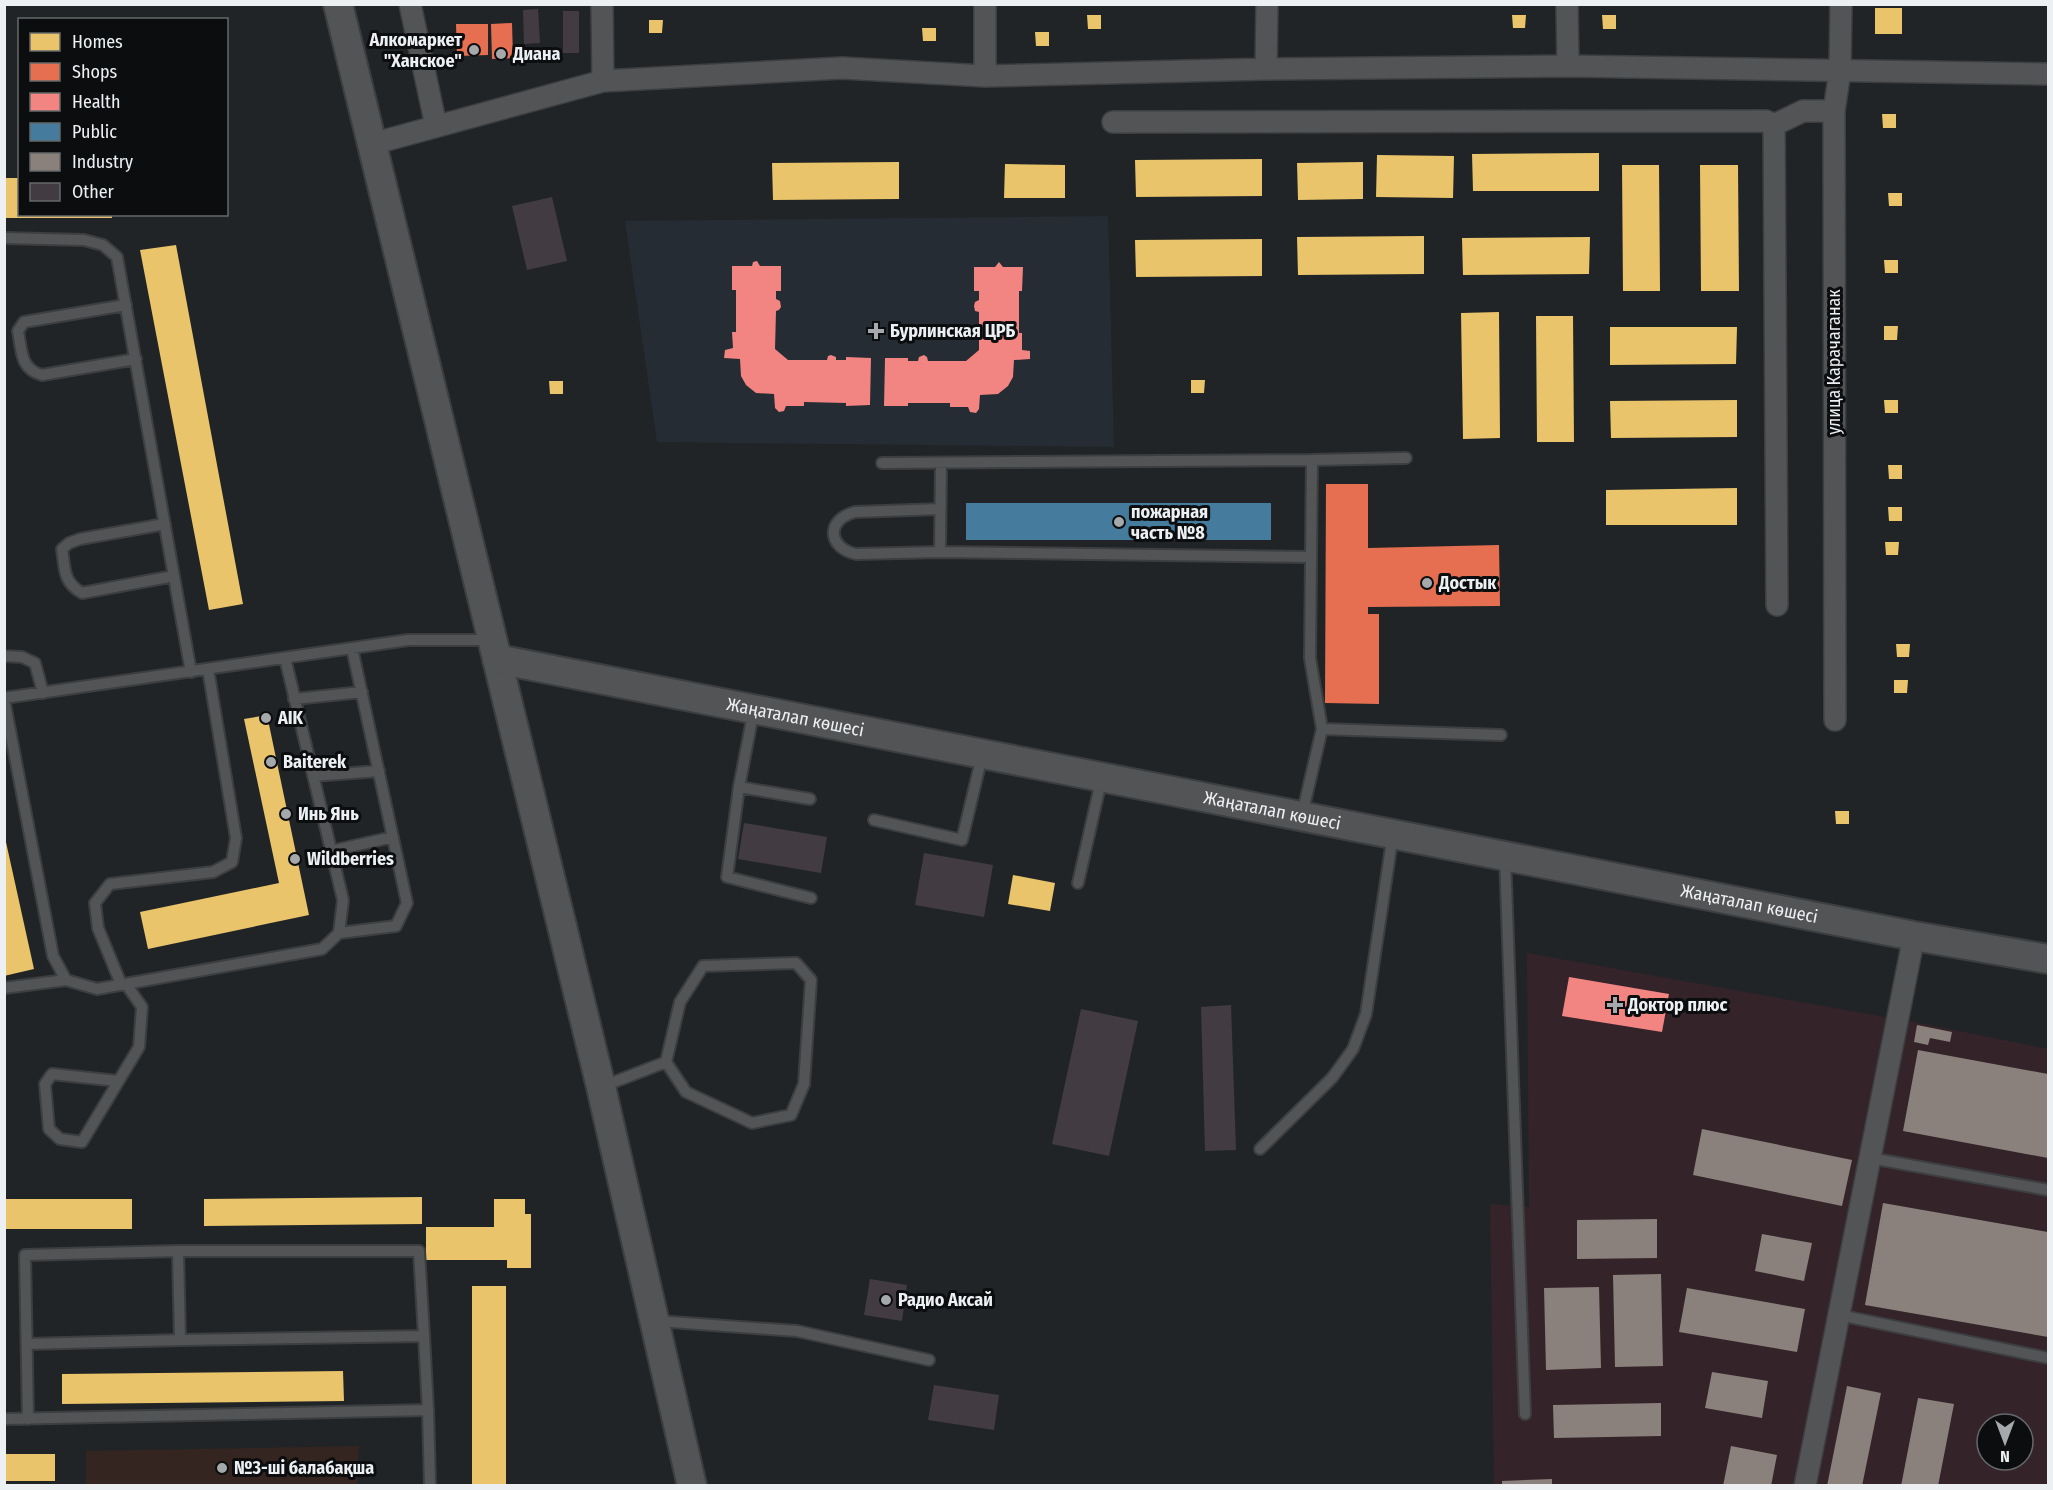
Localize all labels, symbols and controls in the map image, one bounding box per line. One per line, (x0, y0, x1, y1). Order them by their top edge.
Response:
legend (18, 18, 228, 216)
place label: Алкомаркет "Ханское" (369, 29, 462, 72)
text: Homes (72, 31, 123, 53)
marker: Алкомаркет "Ханское" (467, 43, 481, 57)
place label: Диана (512, 43, 561, 65)
marker: Диана (494, 47, 508, 61)
text: Shops (72, 61, 117, 83)
text: Health (72, 91, 120, 113)
text: Public (72, 121, 117, 143)
text: Industry (72, 151, 133, 173)
text: Other (72, 181, 115, 203)
street label: улица Карачаганак (1823, 289, 1845, 435)
place label: Бурлинская ЦРБ (890, 320, 1016, 342)
marker: Бурлинская ЦРБ (867, 322, 885, 340)
place label: пожарная часть №8 (1131, 501, 1208, 544)
marker: пожарная часть №8 (1112, 515, 1126, 529)
place label: Достык (1438, 572, 1497, 594)
marker: Достык (1420, 576, 1434, 590)
street label: Жаңаталап көшесі (725, 693, 866, 741)
place label: AIK (277, 707, 304, 729)
marker: AIK (259, 711, 273, 725)
place label: Baiterek (283, 751, 347, 773)
marker: Baiterek (264, 755, 278, 769)
street label: Жаңаталап көшесі (1202, 786, 1343, 835)
place label: Инь Янь (298, 803, 359, 825)
marker: Инь Янь (279, 807, 293, 821)
place label: Wildberries (307, 848, 394, 870)
marker: Wildberries (288, 852, 302, 866)
street label: Жаңаталап көшесі (1679, 880, 1820, 928)
place label: Доктор плюс (1627, 994, 1728, 1016)
marker: Доктор плюс (1606, 996, 1624, 1014)
place label: Радио Аксай (898, 1289, 993, 1311)
marker: Радио Аксай (879, 1293, 893, 1307)
north arrow (1975, 1412, 2035, 1472)
text: N (2000, 1447, 2010, 1466)
place label: №3-ші балабақша (234, 1457, 374, 1479)
marker: №3-ші балабақша (215, 1461, 229, 1475)

